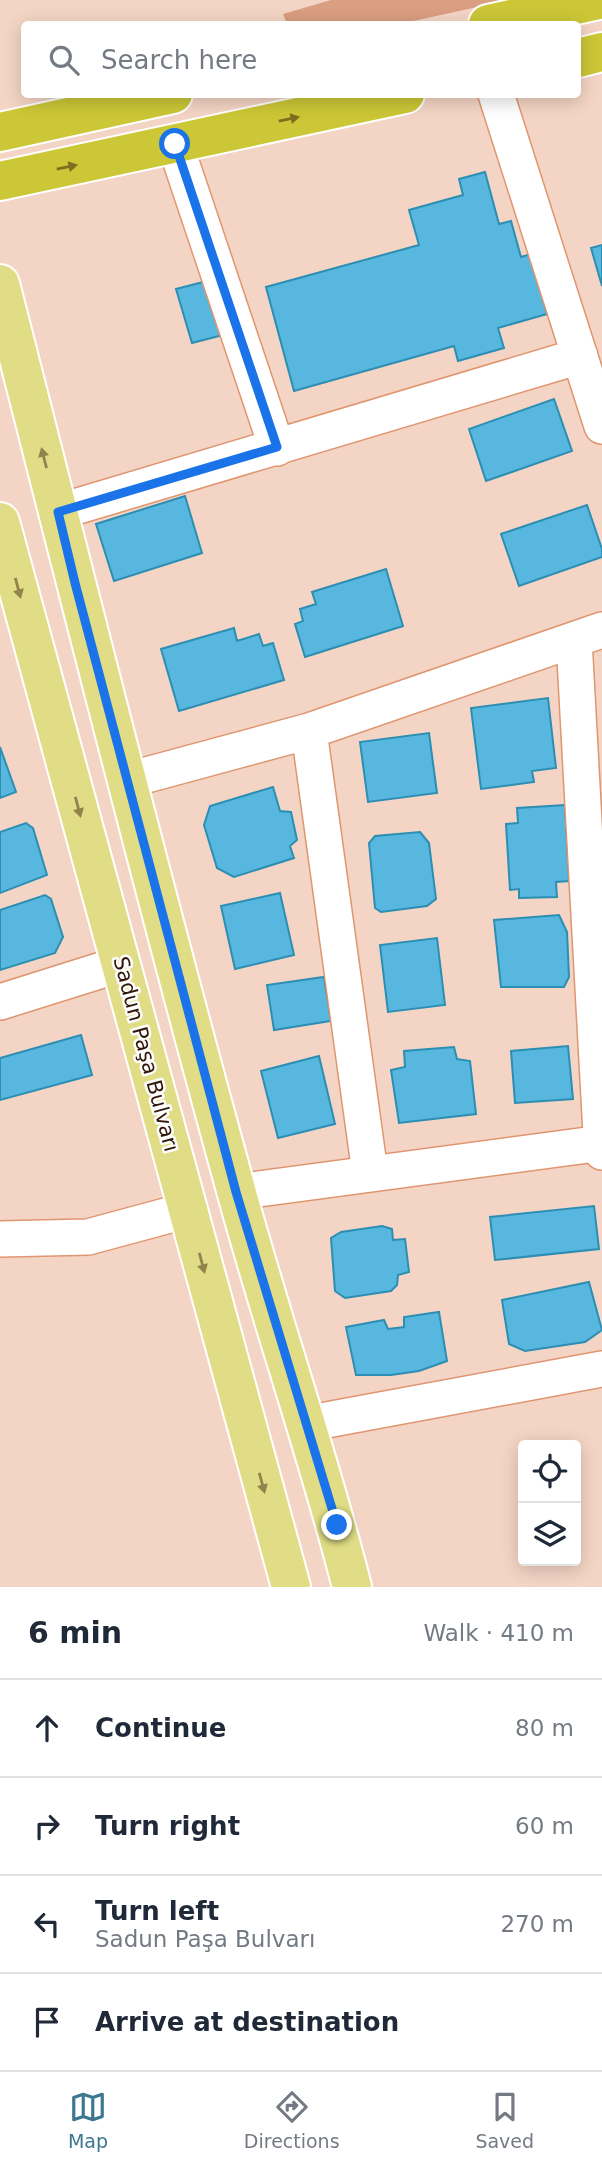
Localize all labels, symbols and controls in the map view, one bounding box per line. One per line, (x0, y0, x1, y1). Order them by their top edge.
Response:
search box (21, 21, 581, 98)
icon: search (45, 41, 83, 79)
text: Search here (101, 45, 257, 75)
one-way arrow (278, 114, 300, 125)
route start (159, 128, 190, 159)
one-way arrow (56, 161, 78, 172)
one-way arrow (38, 447, 49, 469)
one-way arrow (13, 577, 24, 599)
one-way arrow (74, 797, 84, 818)
street label: Sadun Paşa Bulvarı (108, 954, 184, 1154)
one-way arrow (198, 1253, 208, 1274)
map controls (518, 1440, 581, 1566)
button: locate (518, 1440, 581, 1503)
one-way arrow (257, 1472, 268, 1494)
button: layers (518, 1503, 581, 1566)
route end (321, 1509, 352, 1540)
text: 6 min (28, 1615, 122, 1650)
text: Walk · 410 m (423, 1620, 574, 1646)
icon: ahead (28, 1709, 66, 1747)
text: Continue (95, 1713, 226, 1743)
text: 80 m (515, 1715, 574, 1741)
icon: right (28, 1807, 66, 1845)
text: Turn right (95, 1811, 240, 1841)
text: 60 m (515, 1813, 574, 1839)
text: Turn left (95, 1896, 219, 1926)
icon: left (28, 1905, 66, 1943)
text: 270 m (500, 1911, 574, 1937)
text: Sadun Paşa Bulvarı (95, 1926, 315, 1952)
icon: arrive (28, 2003, 66, 2041)
text: Arrive at destination (95, 2007, 399, 2037)
tab: Map (68, 2088, 108, 2152)
tab: Directions (244, 2088, 340, 2152)
tab: Saved (475, 2088, 534, 2152)

